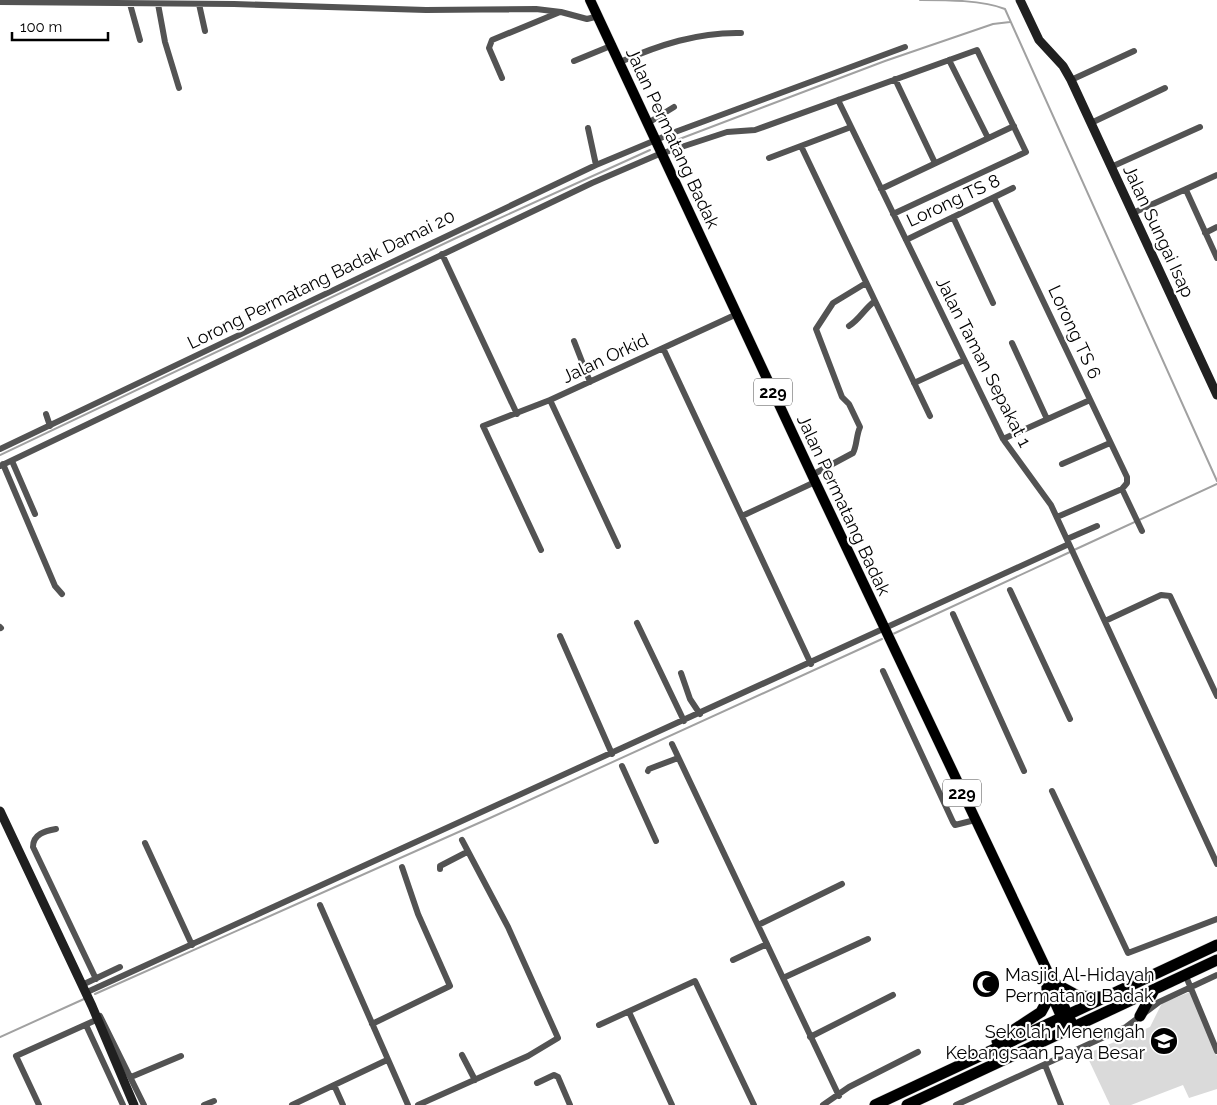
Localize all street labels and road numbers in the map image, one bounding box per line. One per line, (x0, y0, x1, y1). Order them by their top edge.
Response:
street label: Jalan Permatang Badak (622, 44, 724, 232)
street label: Jalan Sungai Isap (1119, 161, 1199, 301)
street label: Lorong TS 8 (903, 169, 1003, 231)
street label: Lorong Permatang Badak Damai 20 (184, 205, 458, 353)
street label: Jalan Taman Sepakat 1 (932, 274, 1036, 451)
street label: Lorong TS 6 (1044, 282, 1106, 382)
street label: Jalan Orkid (559, 329, 651, 387)
road number: 229 (754, 378, 792, 406)
street label: Jalan Permatang Badak (793, 411, 895, 599)
road number: 229 (943, 780, 981, 806)

